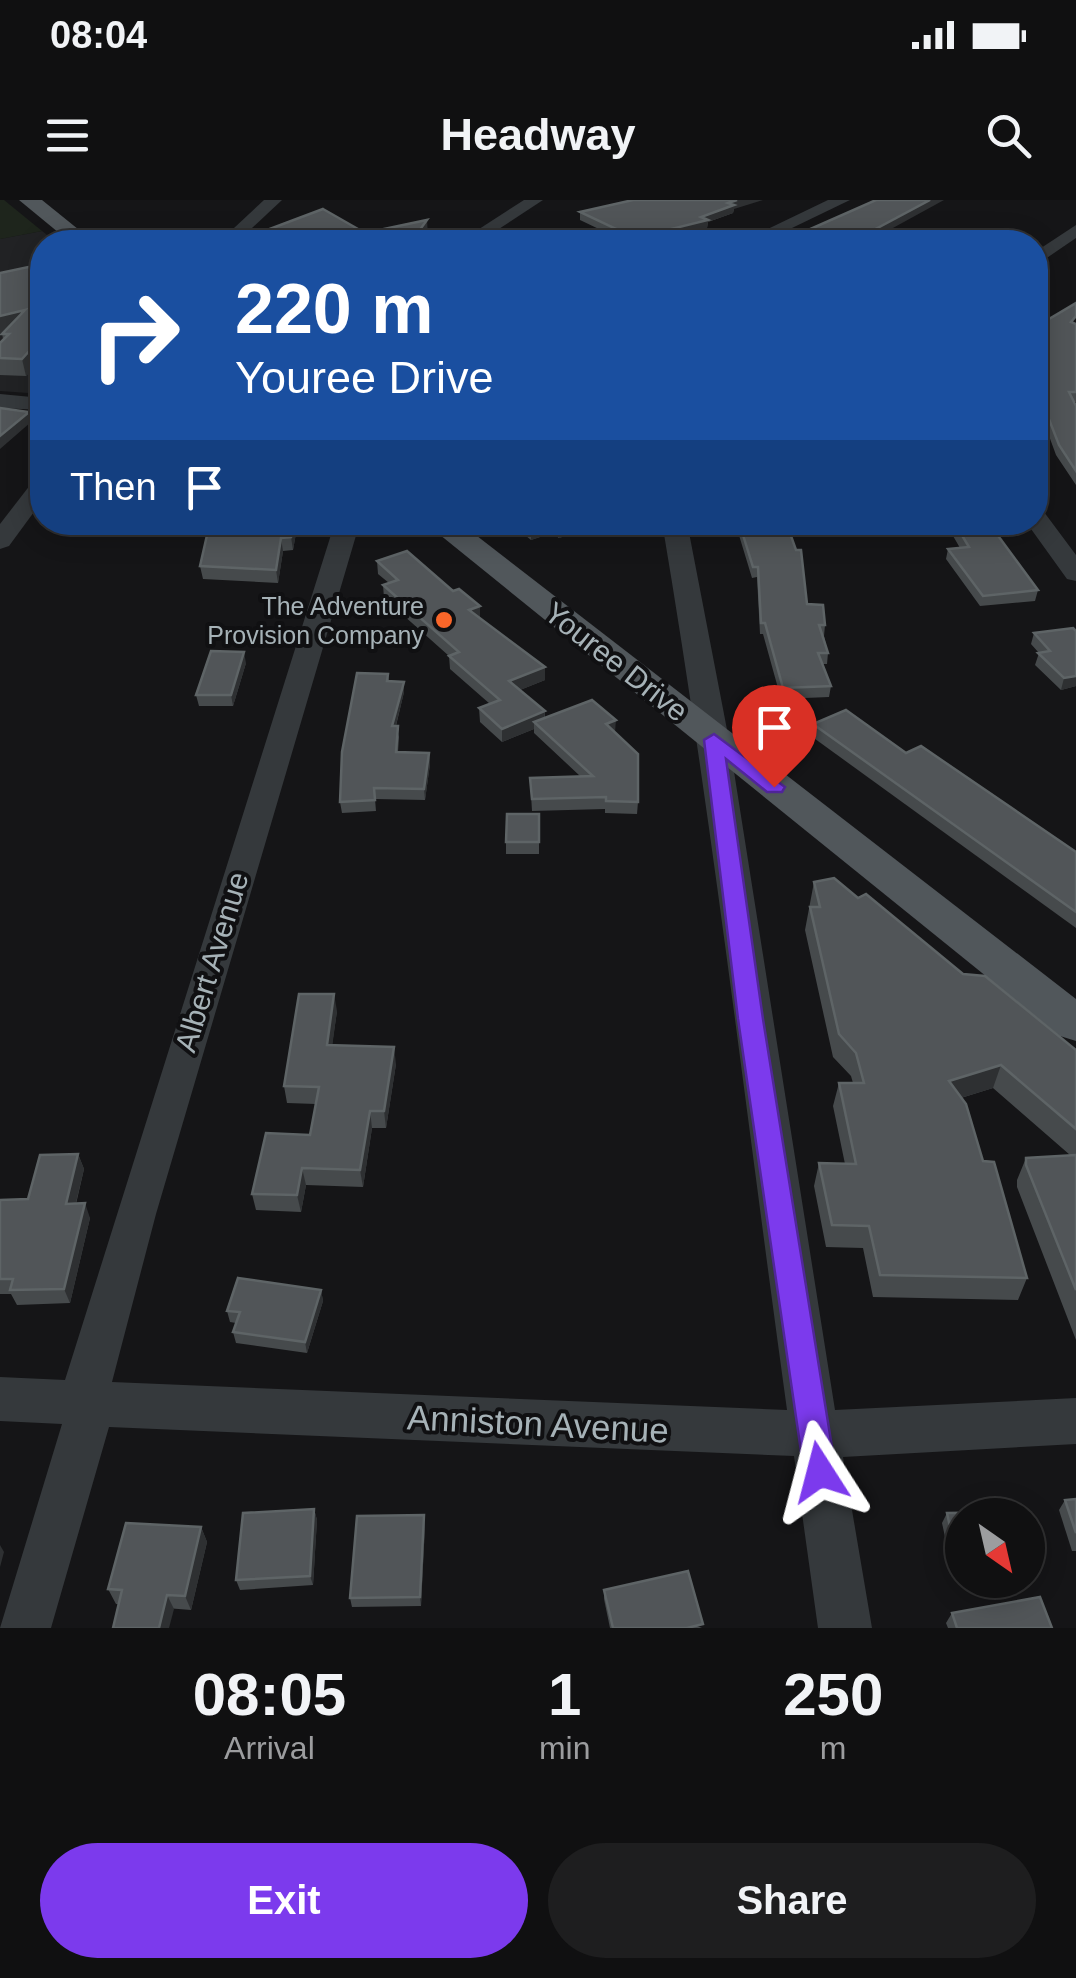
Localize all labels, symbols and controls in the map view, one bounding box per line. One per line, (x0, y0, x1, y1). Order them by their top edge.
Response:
text: 08:04 (50, 14, 147, 56)
icon: menu (40, 108, 95, 163)
icon: search (981, 108, 1036, 163)
text: Headway (440, 109, 636, 160)
icon: right (70, 270, 200, 400)
text: 220 m (235, 270, 433, 348)
text: Youree Drive (235, 352, 494, 403)
icon: arrive (177, 460, 232, 515)
text: Then (70, 466, 157, 508)
place label: The Adventure Provision Company (207, 592, 424, 649)
street label: Youree Drive (538, 596, 694, 728)
marker: The Adventure Provision Company (433, 609, 455, 631)
pin (732, 685, 817, 788)
icon: arrive (747, 700, 802, 755)
street label: Albert Avenue (169, 868, 255, 1056)
street label: Anniston Avenue (406, 1397, 670, 1450)
position arrow (768, 1420, 872, 1524)
north arrow (945, 1498, 1045, 1598)
map controls (945, 1498, 1045, 1598)
text: 08:05 (193, 1661, 346, 1728)
text: 1 (548, 1661, 581, 1728)
text: 250 (783, 1661, 883, 1728)
text: Arrival (224, 1730, 315, 1766)
text: min (539, 1730, 590, 1766)
text: m (820, 1730, 847, 1766)
button: Exit (40, 1843, 528, 1958)
button: Share (548, 1843, 1036, 1958)

